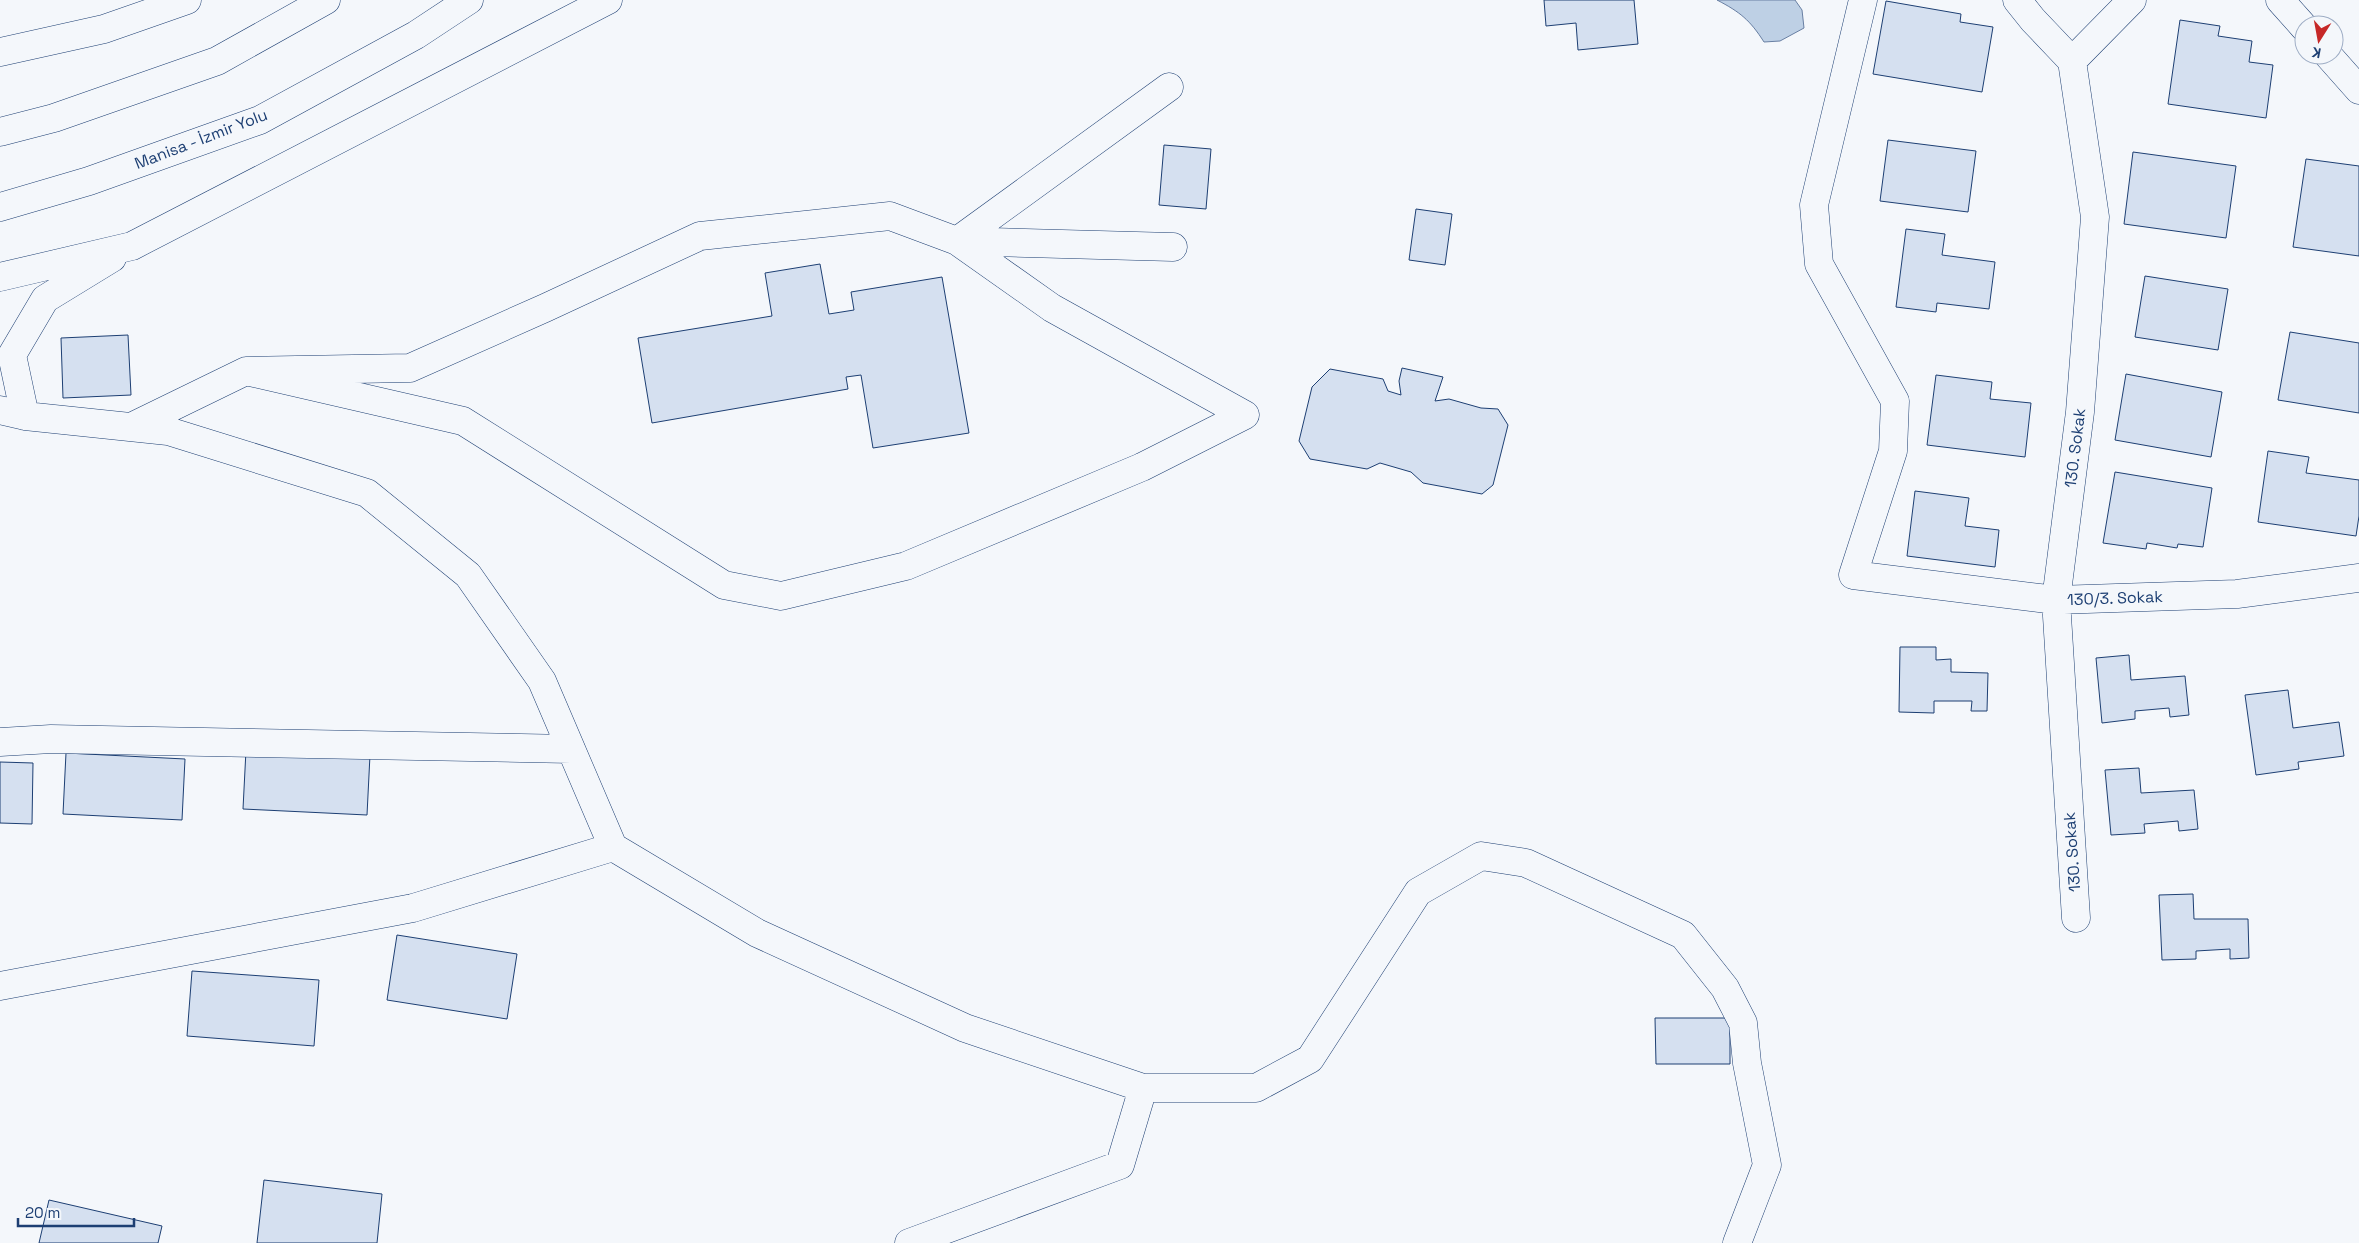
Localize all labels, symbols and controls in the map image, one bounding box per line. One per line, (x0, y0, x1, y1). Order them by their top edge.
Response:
north arrow (2294, 15, 2344, 65)
text: K (2310, 43, 2323, 62)
street label: Manisa - İzmir Yolu (132, 104, 270, 174)
street label: 130. Sokak (2060, 407, 2090, 489)
street label: 130/3. Sokak (2067, 586, 2164, 610)
street label: 130. Sokak (2059, 811, 2085, 893)
scale bar (18, 1196, 134, 1228)
text: 20 m (25, 1203, 60, 1222)

